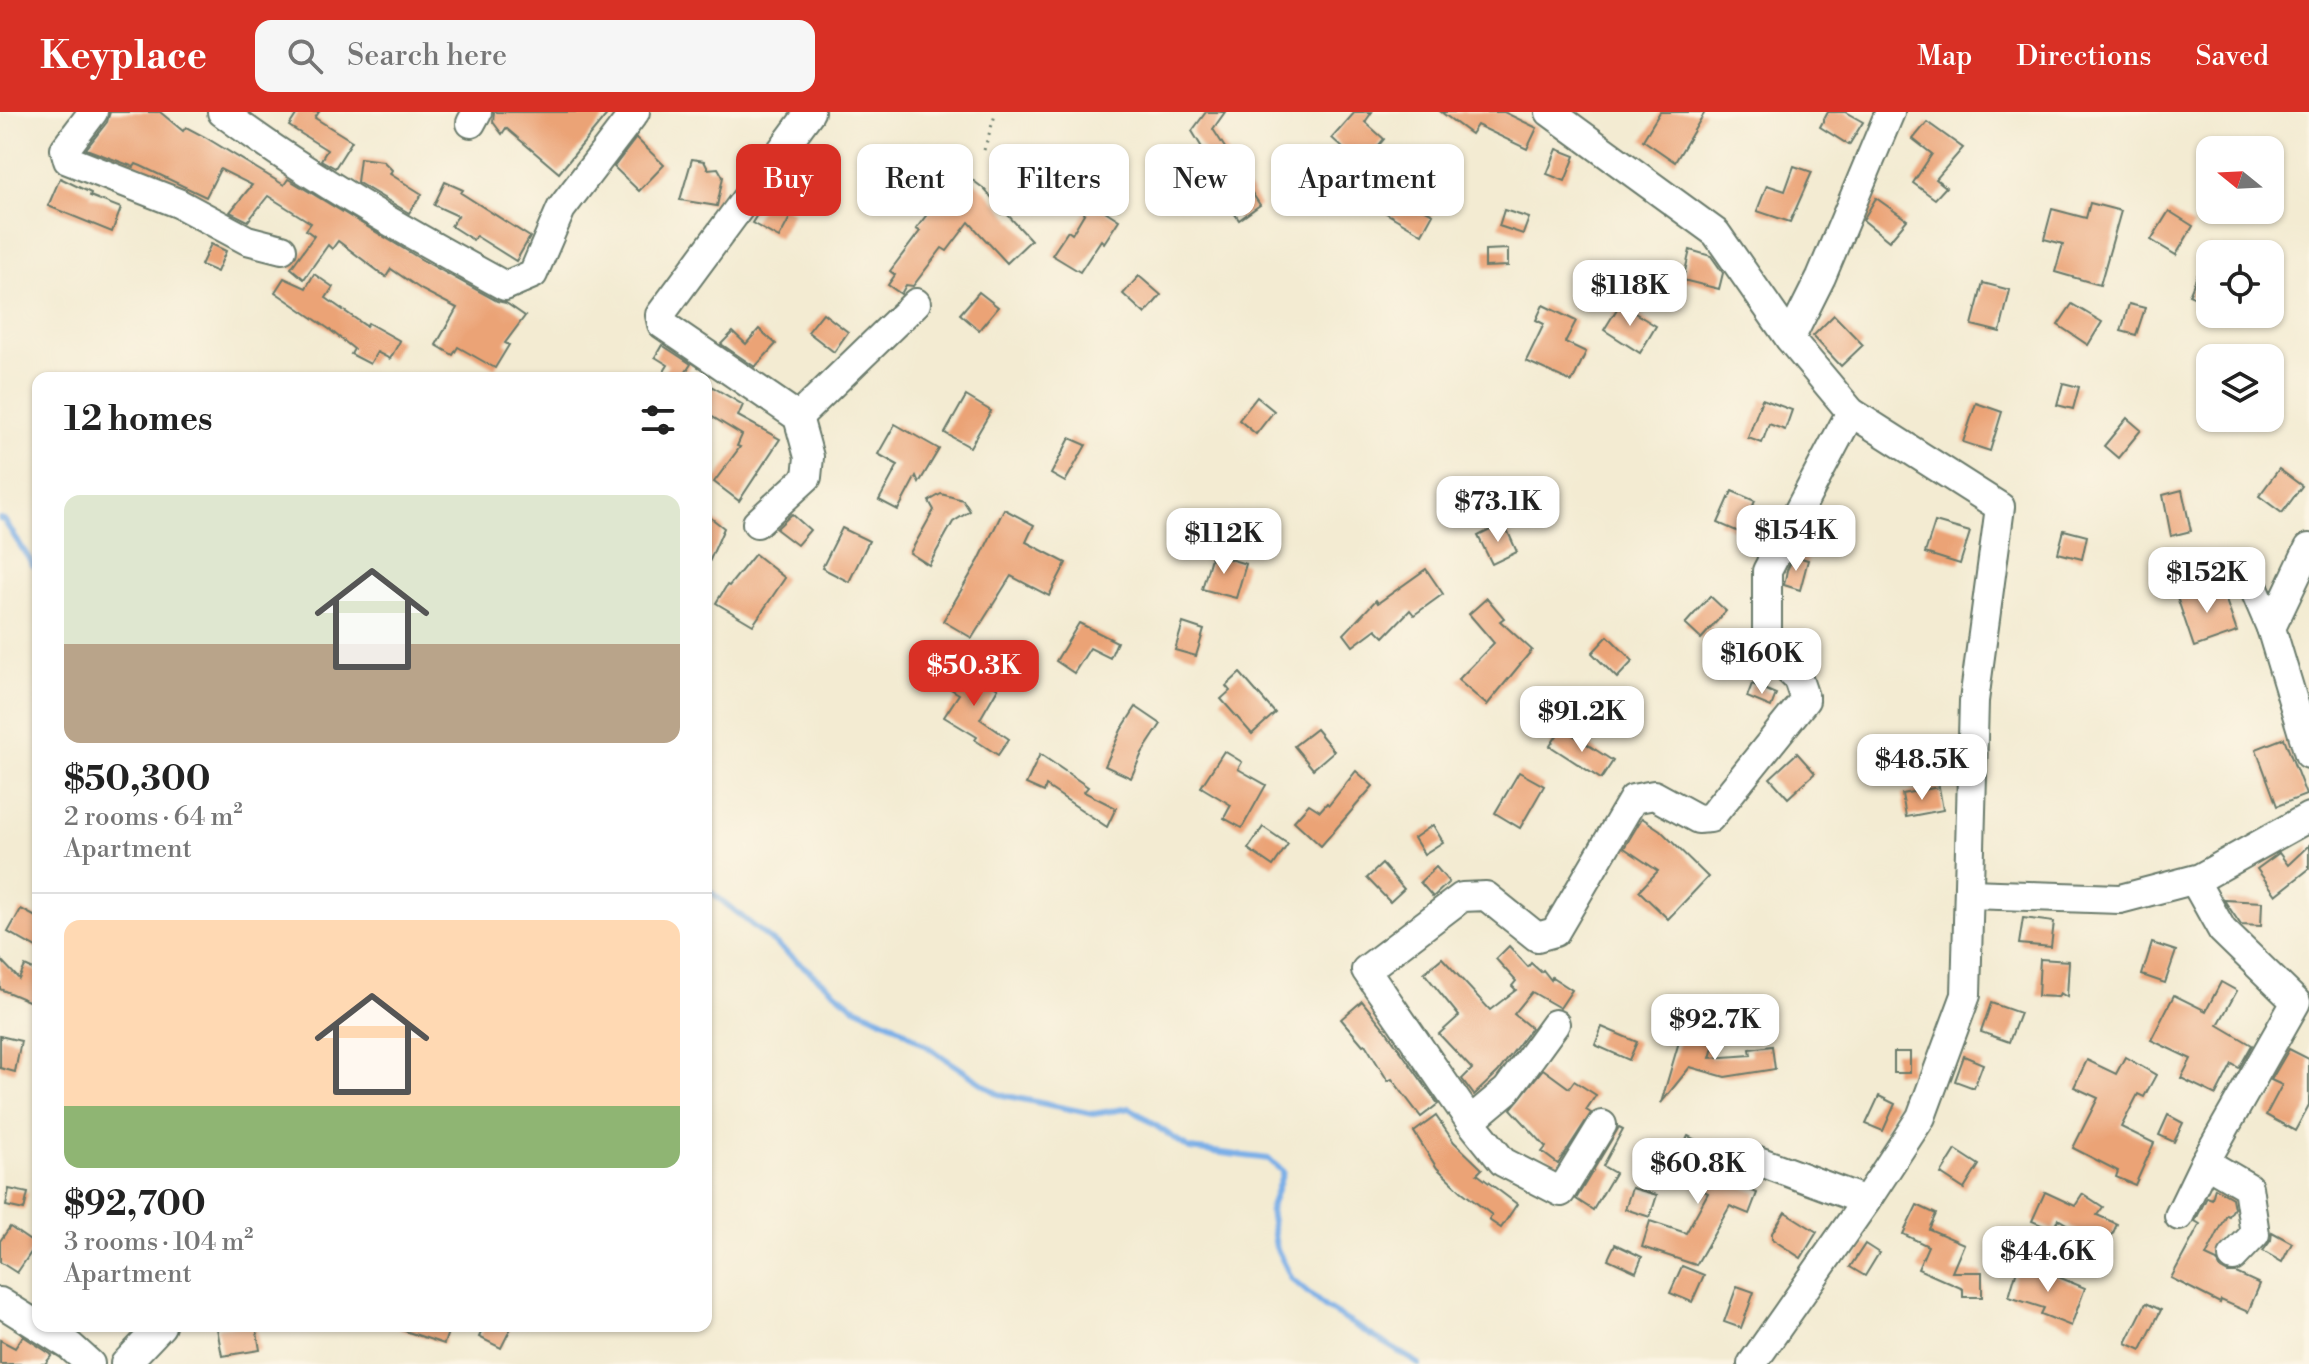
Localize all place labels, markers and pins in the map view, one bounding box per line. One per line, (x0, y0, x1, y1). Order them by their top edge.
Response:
pin: $118K (1574, 260, 1686, 328)
pin: $73.1K (1433, 476, 1563, 544)
pin: $154K (1740, 505, 1852, 573)
pin: $112K (1168, 508, 1280, 576)
pin: $152K (2151, 547, 2263, 615)
pin: $160K (1706, 628, 1818, 696)
pin: $50.3K (909, 640, 1039, 708)
pin: $91.2K (1517, 686, 1647, 754)
pin: $48.5K (1857, 734, 1987, 802)
pin: $92.7K (1650, 994, 1780, 1062)
pin: $60.8K (1633, 1138, 1763, 1206)
pin: $44.6K (1983, 1226, 2113, 1294)

